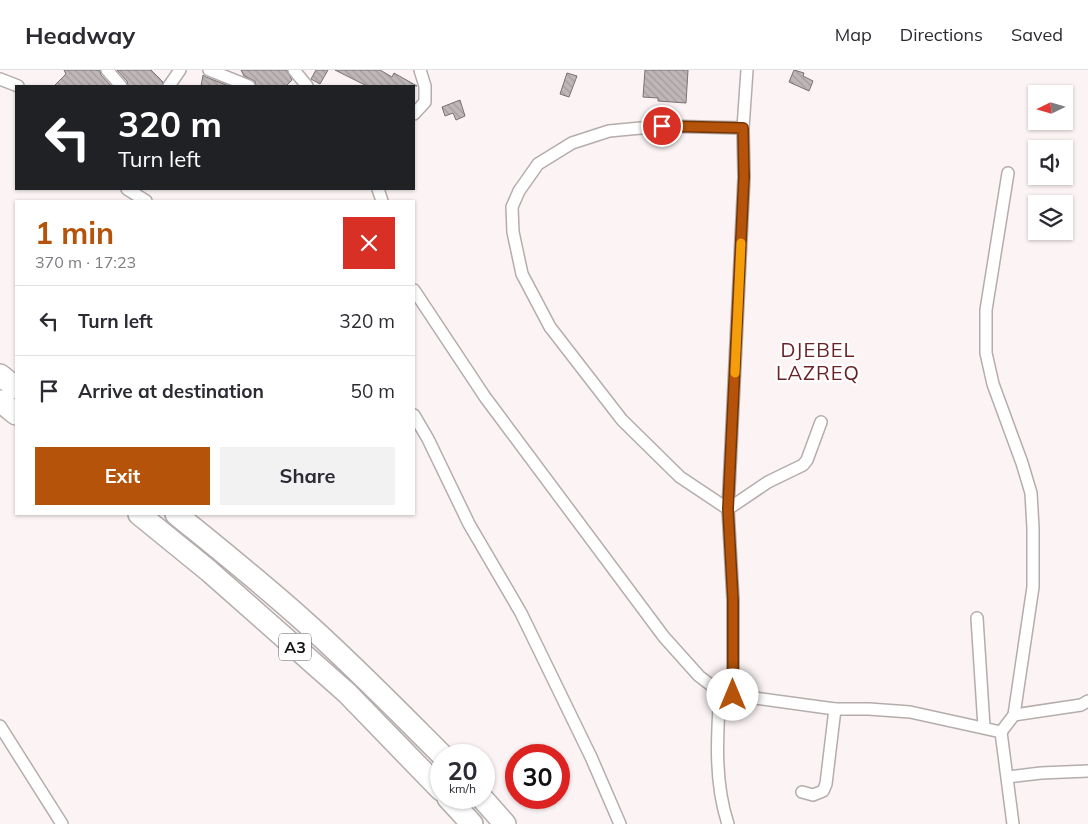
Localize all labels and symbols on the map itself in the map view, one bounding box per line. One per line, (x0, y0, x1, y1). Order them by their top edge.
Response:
north arrow (1028, 85, 1072, 130)
pin (641, 105, 683, 147)
district label: DJEBEL LAZREQ (776, 337, 860, 385)
road number: A3 (279, 634, 311, 660)
position arrow (706, 668, 758, 720)
speed limit sign: 30 (505, 744, 570, 809)

